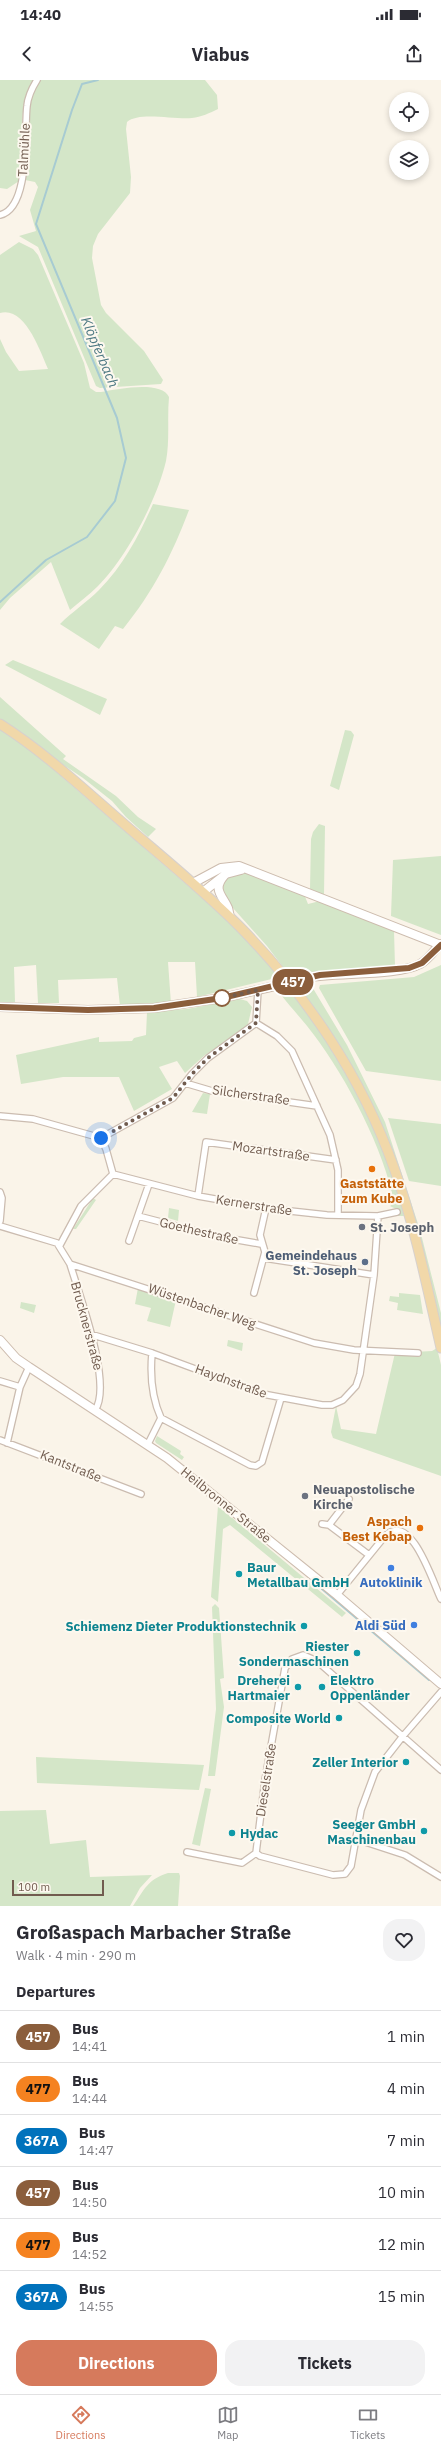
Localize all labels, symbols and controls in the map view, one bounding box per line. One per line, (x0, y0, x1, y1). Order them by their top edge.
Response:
text: 14:40 (20, 5, 61, 24)
icon: back (16, 43, 38, 65)
text: Viabus (192, 43, 249, 66)
icon: share (403, 43, 425, 65)
map controls (389, 92, 429, 180)
button: locate (389, 92, 429, 132)
street label: Talmühle (14, 123, 34, 177)
button: layers (389, 140, 429, 180)
water label: Klöpferbach (77, 314, 123, 390)
line badge: 457 (270, 969, 316, 995)
text: 457 (280, 973, 306, 991)
unlabelled marker (213, 989, 231, 1007)
street label: Silcherstraße (211, 1081, 291, 1109)
your location (91, 1128, 111, 1148)
street label: Mozartstraße (231, 1137, 311, 1165)
marker: Gaststätte zum Kube (367, 1164, 377, 1174)
place label: Gaststätte zum Kube (340, 1175, 404, 1207)
street label: Kernerstraße (215, 1191, 293, 1219)
street label: Goethestraße (158, 1214, 240, 1248)
place label: St. Joseph (370, 1219, 434, 1236)
marker: St. Joseph (357, 1222, 367, 1232)
place label: Gemeindehaus St. Joseph (265, 1247, 357, 1279)
marker: Gemeindehaus St. Joseph (360, 1257, 370, 1267)
street label: Brucknerstraße (67, 1280, 107, 1372)
street label: Wüstenbacher Weg (146, 1280, 258, 1332)
street label: Haydnstraße (193, 1360, 269, 1402)
street label: Kantstraße (38, 1446, 104, 1486)
street label: Heilbronner Straße (177, 1463, 275, 1547)
place label: Neuapostolische Kirche (313, 1481, 415, 1513)
marker: Neuapostolische Kirche (300, 1491, 310, 1501)
place label: Aspach Best Kebap (342, 1513, 412, 1545)
marker: Aspach Best Kebap (415, 1523, 425, 1533)
place label: Baur Metallbau GmbH (247, 1559, 350, 1591)
marker: Autoklinik (386, 1563, 396, 1573)
marker: Baur Metallbau GmbH (234, 1569, 244, 1579)
place label: Autoklinik (359, 1574, 423, 1591)
place label: Aldi Süd (355, 1617, 406, 1634)
place label: Schiemenz Dieter Produktionstechnik (65, 1618, 296, 1635)
marker: Aldi Süd (409, 1620, 419, 1630)
marker: Schiemenz Dieter Produktionstechnik (299, 1621, 309, 1631)
place label: Riester Sondermaschinen (239, 1638, 349, 1670)
marker: Riester Sondermaschinen (352, 1648, 362, 1658)
place label: Dreherei Hartmaier (228, 1672, 290, 1704)
place label: Elektro Oppenländer (330, 1672, 410, 1704)
marker: Dreherei Hartmaier (293, 1682, 303, 1692)
marker: Elektro Oppenländer (317, 1682, 327, 1692)
place label: Composite World (226, 1710, 331, 1727)
marker: Composite World (334, 1713, 344, 1723)
street label: Dieselstraße (252, 1742, 280, 1818)
place label: Zeller Interior (312, 1754, 398, 1771)
marker: Zeller Interior (401, 1757, 411, 1767)
place label: Seeger GmbH Maschinenbau (327, 1816, 416, 1848)
place label: Hydac (240, 1825, 279, 1842)
marker: Seeger GmbH Maschinenbau (419, 1826, 429, 1836)
marker: Hydac (227, 1828, 237, 1838)
scale bar (12, 1878, 104, 1897)
text: 100 m (18, 1880, 50, 1894)
button: heart (383, 1919, 425, 1961)
text: Großaspach Marbacher Straße (16, 1920, 291, 1944)
text: Walk · 4 min · 290 m (16, 1947, 136, 1964)
text: Departures (16, 1982, 95, 2001)
text: Bus (72, 2019, 99, 2038)
text: 1 min (387, 2027, 425, 2046)
text: 457 (25, 2028, 51, 2046)
text: 14:41 (72, 2038, 107, 2055)
text: Bus (72, 2071, 99, 2090)
text: 4 min (387, 2079, 425, 2098)
text: 477 (25, 2080, 51, 2098)
text: 14:44 (72, 2090, 107, 2107)
text: Bus (79, 2123, 105, 2142)
text: 7 min (387, 2131, 425, 2150)
text: 367A (24, 2132, 59, 2150)
text: 14:47 (79, 2142, 114, 2159)
text: Bus (72, 2175, 99, 2194)
text: 10 min (378, 2183, 425, 2202)
text: 457 (25, 2184, 51, 2202)
text: 14:50 (72, 2194, 107, 2211)
text: Bus (72, 2227, 99, 2246)
text: 12 min (378, 2235, 425, 2254)
text: 477 (25, 2236, 51, 2254)
text: 14:52 (72, 2246, 107, 2263)
text: Bus (79, 2279, 105, 2298)
text: 15 min (378, 2287, 425, 2306)
text: 367A (24, 2288, 59, 2306)
text: 14:55 (79, 2298, 114, 2315)
button: Directions (16, 2340, 217, 2386)
button: Tickets (225, 2340, 425, 2386)
tab: Directions (56, 2404, 106, 2442)
tab: Map (217, 2404, 239, 2442)
tab: Tickets (350, 2404, 385, 2442)

